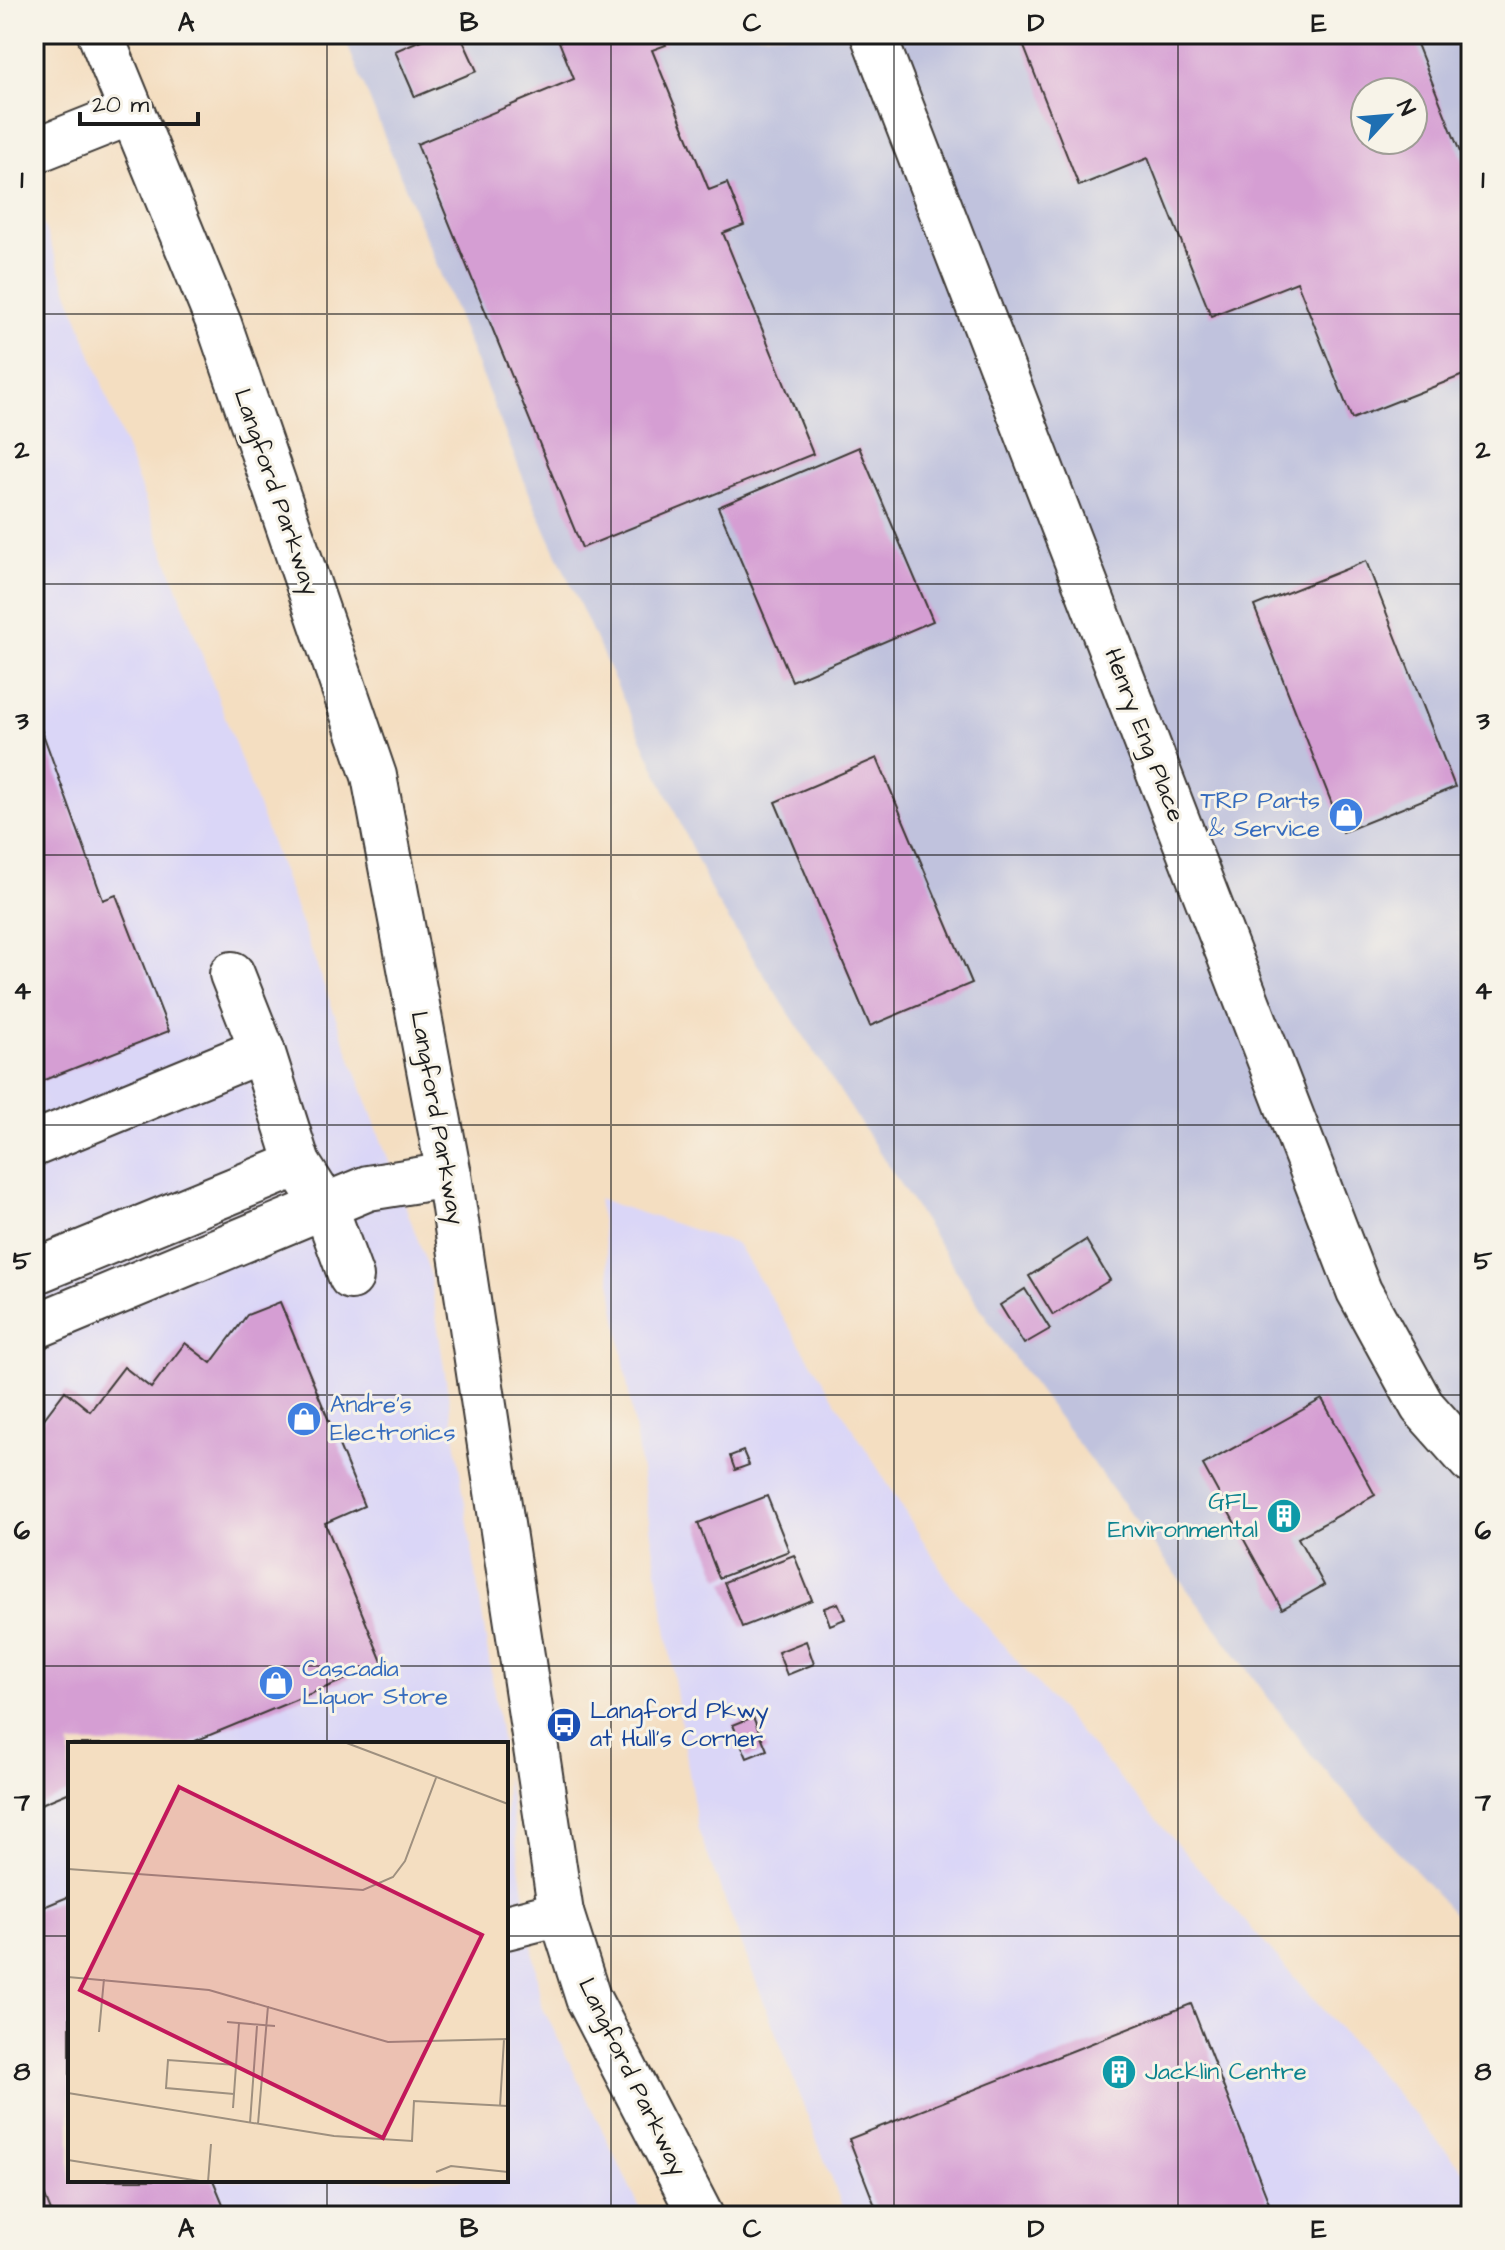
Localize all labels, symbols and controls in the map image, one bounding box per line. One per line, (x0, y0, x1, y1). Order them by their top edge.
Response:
text: A (178, 5, 195, 41)
text: B (460, 5, 479, 41)
text: C (743, 5, 762, 41)
text: D (1028, 5, 1045, 41)
text: E (1311, 5, 1327, 41)
scale bar (80, 76, 198, 126)
north arrow (1349, 76, 1429, 156)
text: 20 m (92, 88, 149, 122)
text: N (1389, 95, 1423, 121)
text: 1 (20, 162, 24, 198)
text: 1 (1481, 162, 1485, 198)
street label: Langford Parkway (224, 384, 327, 600)
text: 2 (14, 432, 30, 468)
text: 2 (1475, 432, 1491, 468)
street label: Henry Eng Place (1094, 643, 1193, 827)
text: 3 (14, 703, 29, 739)
text: 3 (1475, 703, 1490, 739)
place label: TRP Parts & Service (1201, 784, 1320, 846)
shop icon: TRP Parts & Service (1327, 796, 1365, 834)
text: 4 (13, 973, 31, 1009)
text: 4 (1474, 973, 1492, 1009)
street label: Langford Parkway (400, 1008, 473, 1228)
text: 5 (13, 1243, 32, 1279)
text: 5 (1474, 1243, 1493, 1279)
place label: Andre's Electronics (330, 1388, 455, 1450)
shop icon: Andre's Electronics (285, 1400, 323, 1438)
place label: GFL Environmental (1108, 1485, 1258, 1547)
building icon: GFL Environmental (1265, 1497, 1303, 1535)
text: 6 (14, 1513, 31, 1549)
text: 6 (1475, 1513, 1492, 1549)
place label: Cascadia Liquor Store (302, 1652, 448, 1714)
shop icon: Cascadia Liquor Store (257, 1664, 295, 1702)
place label: Langford Pkwy at Hull's Corner (590, 1694, 769, 1756)
bus stop icon: Langford Pkwy at Hull's Corner (545, 1706, 583, 1744)
inset map (68, 1742, 508, 2182)
text: 7 (13, 1784, 30, 1820)
text: 7 (1474, 1784, 1491, 1820)
street label: Langford Parkway (568, 1972, 695, 2182)
building icon: Jacklin Centre (1100, 2053, 1138, 2091)
text: 8 (14, 2054, 31, 2090)
text: 8 (1475, 2054, 1492, 2090)
place label: Jacklin Centre (1145, 2055, 1307, 2089)
text: A (178, 2211, 195, 2247)
text: B (460, 2211, 479, 2247)
text: C (743, 2211, 762, 2247)
text: D (1028, 2211, 1045, 2247)
text: E (1311, 2211, 1327, 2247)

